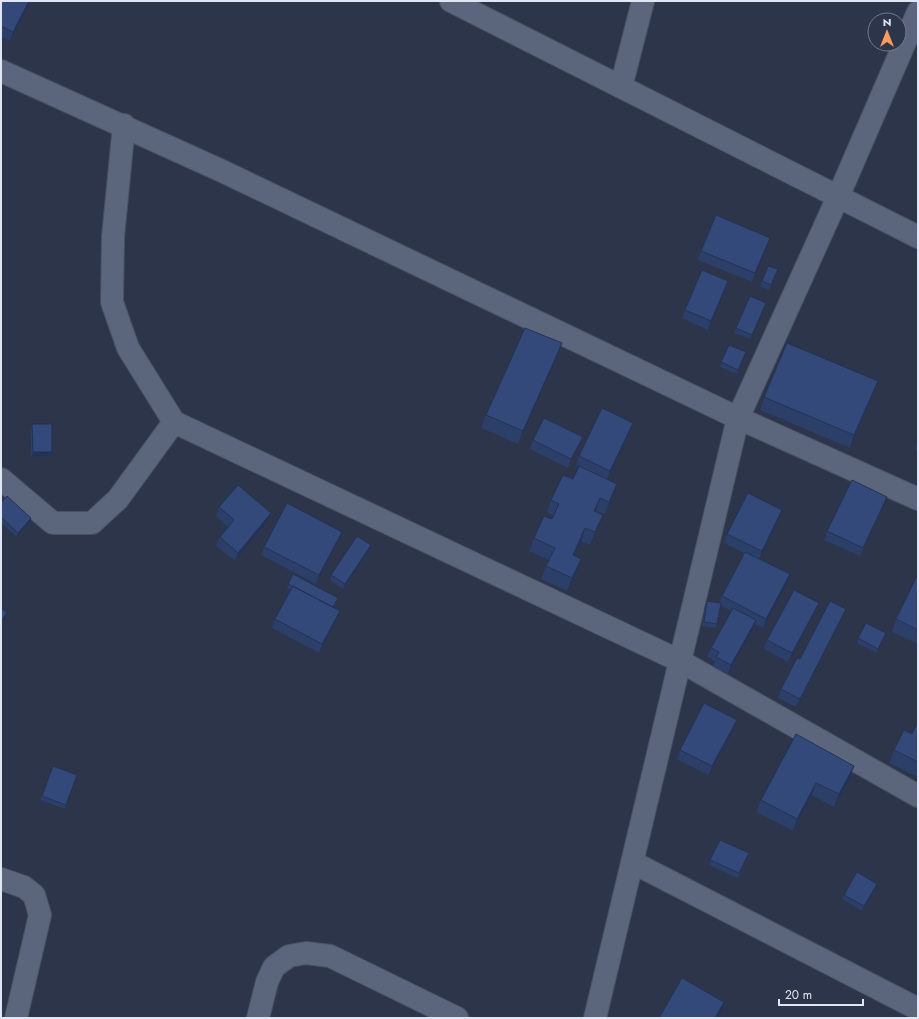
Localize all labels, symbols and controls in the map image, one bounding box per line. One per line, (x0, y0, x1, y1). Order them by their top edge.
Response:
north arrow (867, 12, 907, 52)
text: N (883, 14, 891, 30)
scale bar (779, 981, 863, 1007)
text: 20 m (785, 986, 812, 1004)

